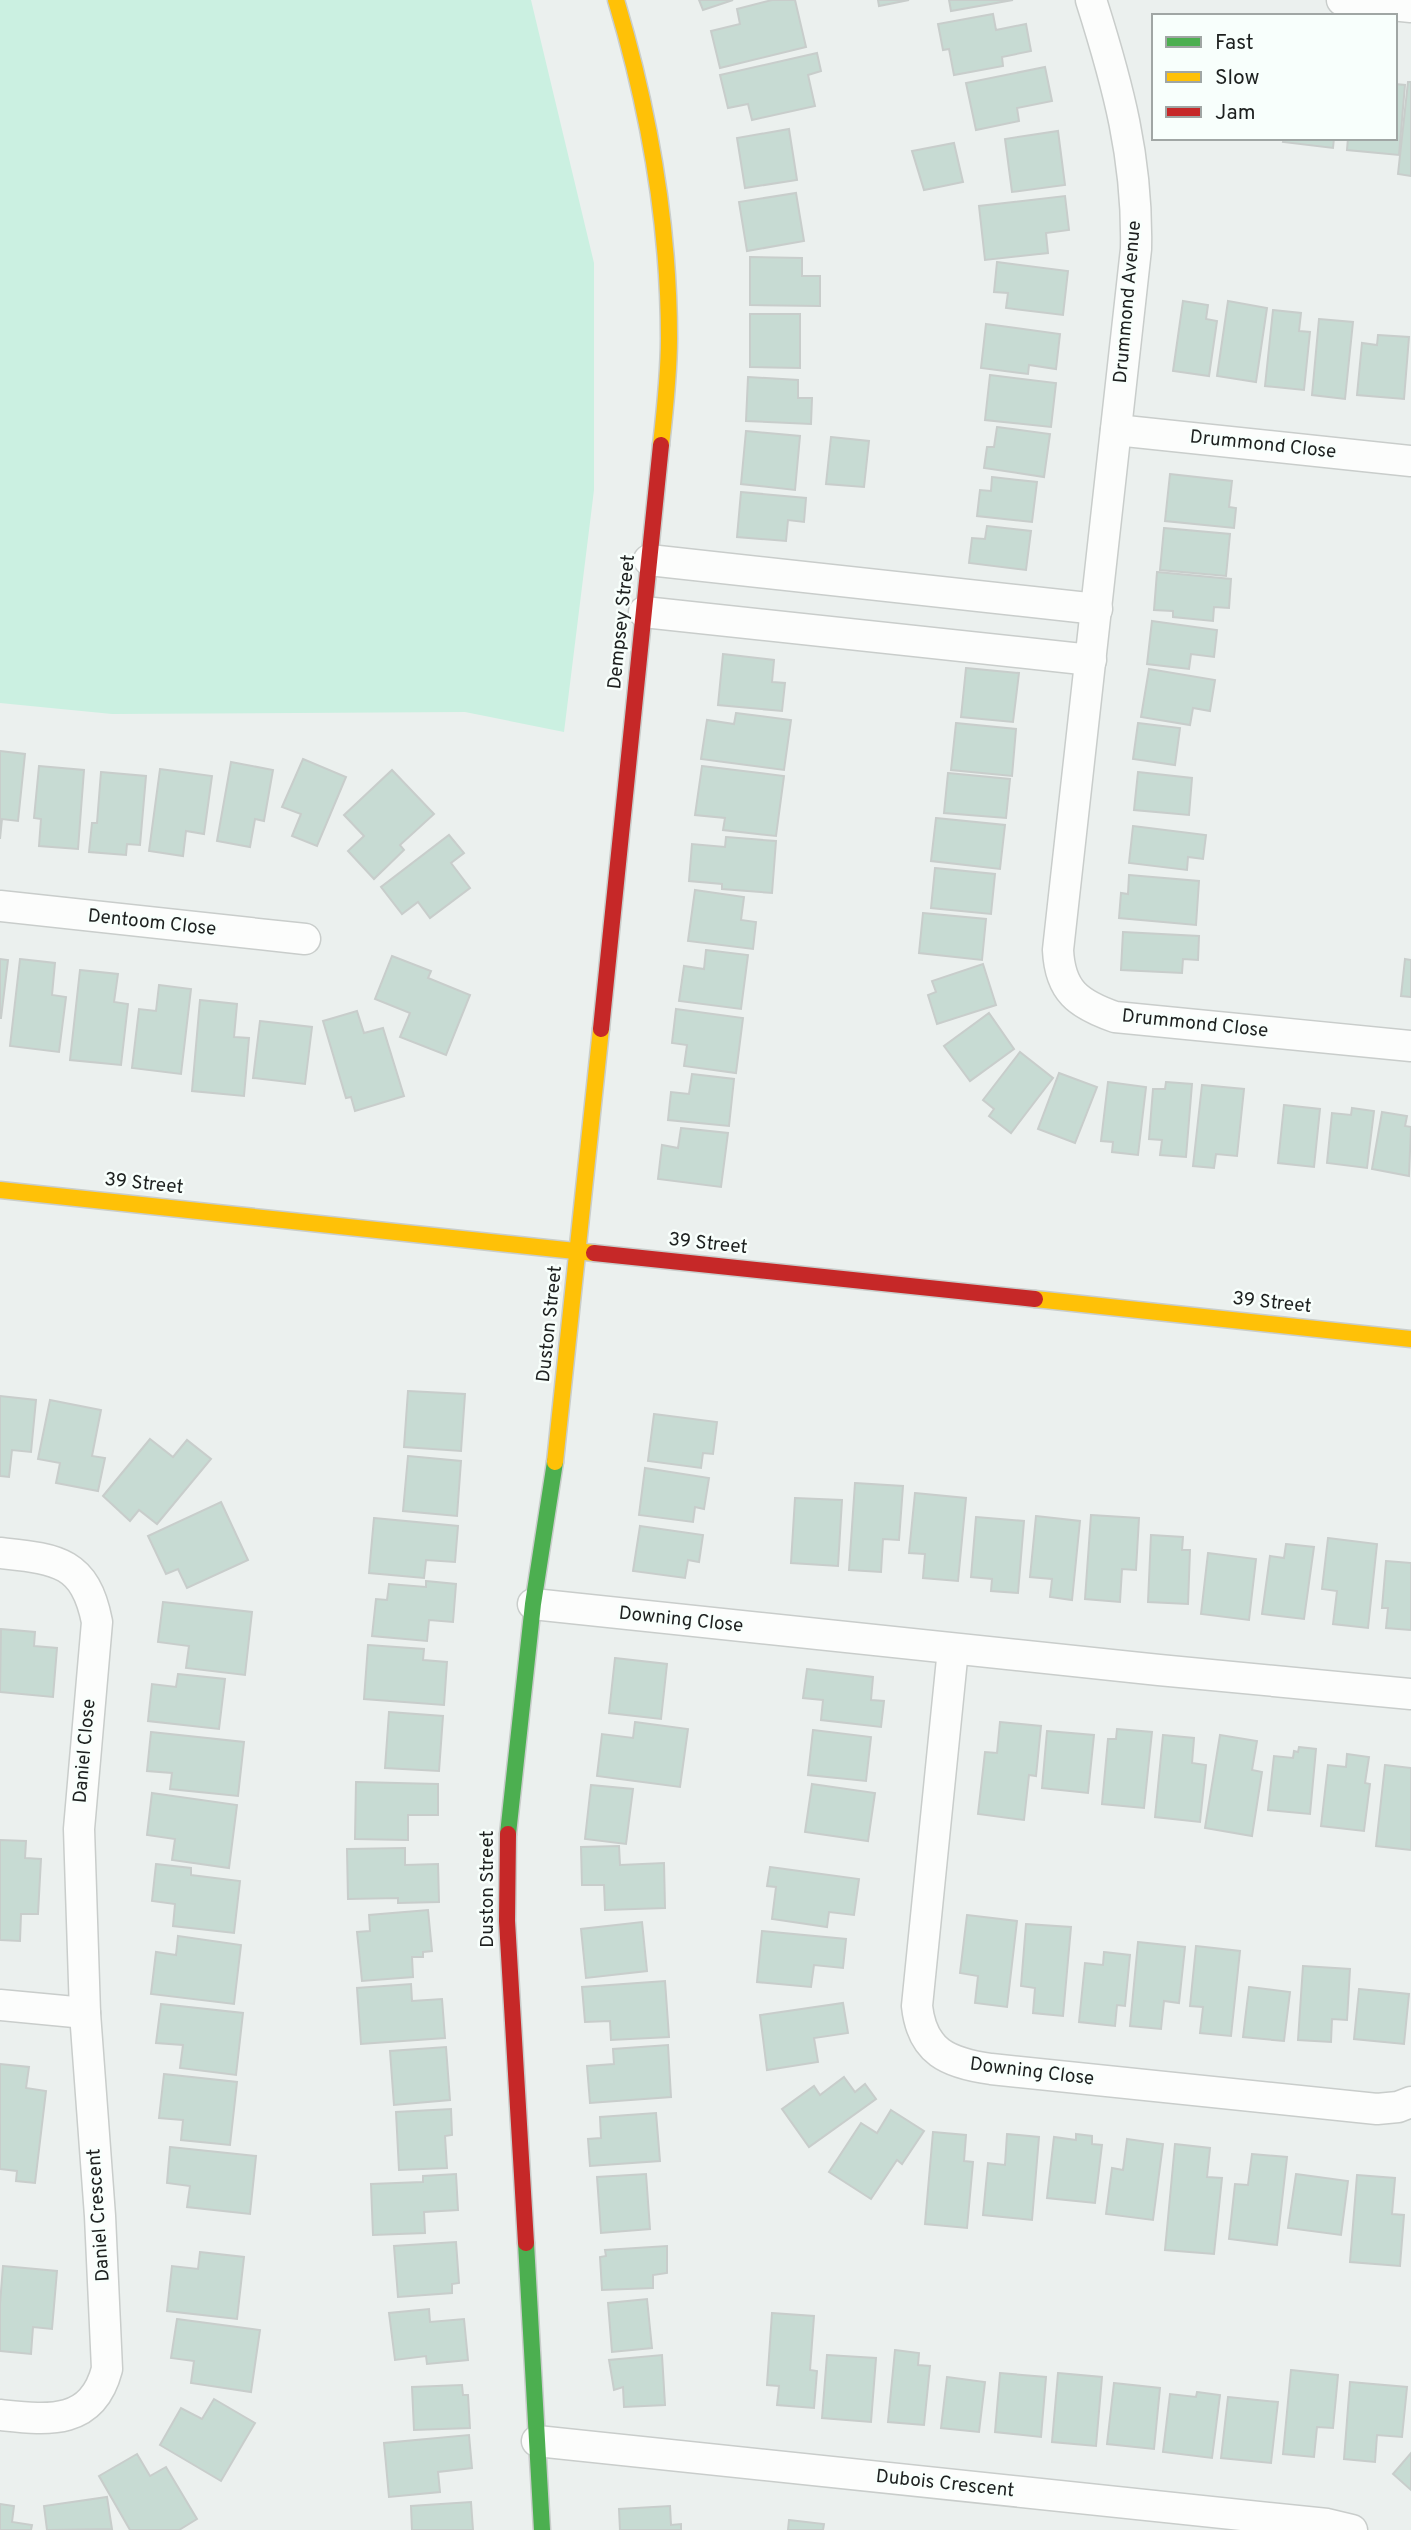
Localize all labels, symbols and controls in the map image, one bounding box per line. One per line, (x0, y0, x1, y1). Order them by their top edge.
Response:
legend (1152, 14, 1397, 140)
text: Fast (1215, 30, 1254, 57)
text: Slow (1215, 65, 1260, 92)
text: Jam (1215, 100, 1256, 127)
street label: Drummond Avenue (1109, 220, 1147, 384)
street label: Drummond Close (1189, 425, 1337, 465)
street label: Dempsey Street (603, 553, 641, 691)
street label: Dentoom Close (87, 904, 217, 942)
street label: Drummond Close (1121, 1004, 1269, 1044)
street label: 39 Street (103, 1168, 185, 1200)
street label: 39 Street (667, 1228, 749, 1260)
street label: Duston Street (532, 1264, 568, 1384)
street label: 39 Street (1231, 1287, 1313, 1319)
street label: Downing Close (618, 1602, 744, 1638)
street label: Daniel Close (68, 1698, 102, 1804)
street label: Duston Street (476, 1830, 500, 1948)
street label: Downing Close (968, 2052, 1096, 2092)
street label: Daniel Crescent (82, 2147, 116, 2283)
street label: Dubois Crescent (875, 2465, 1015, 2503)

